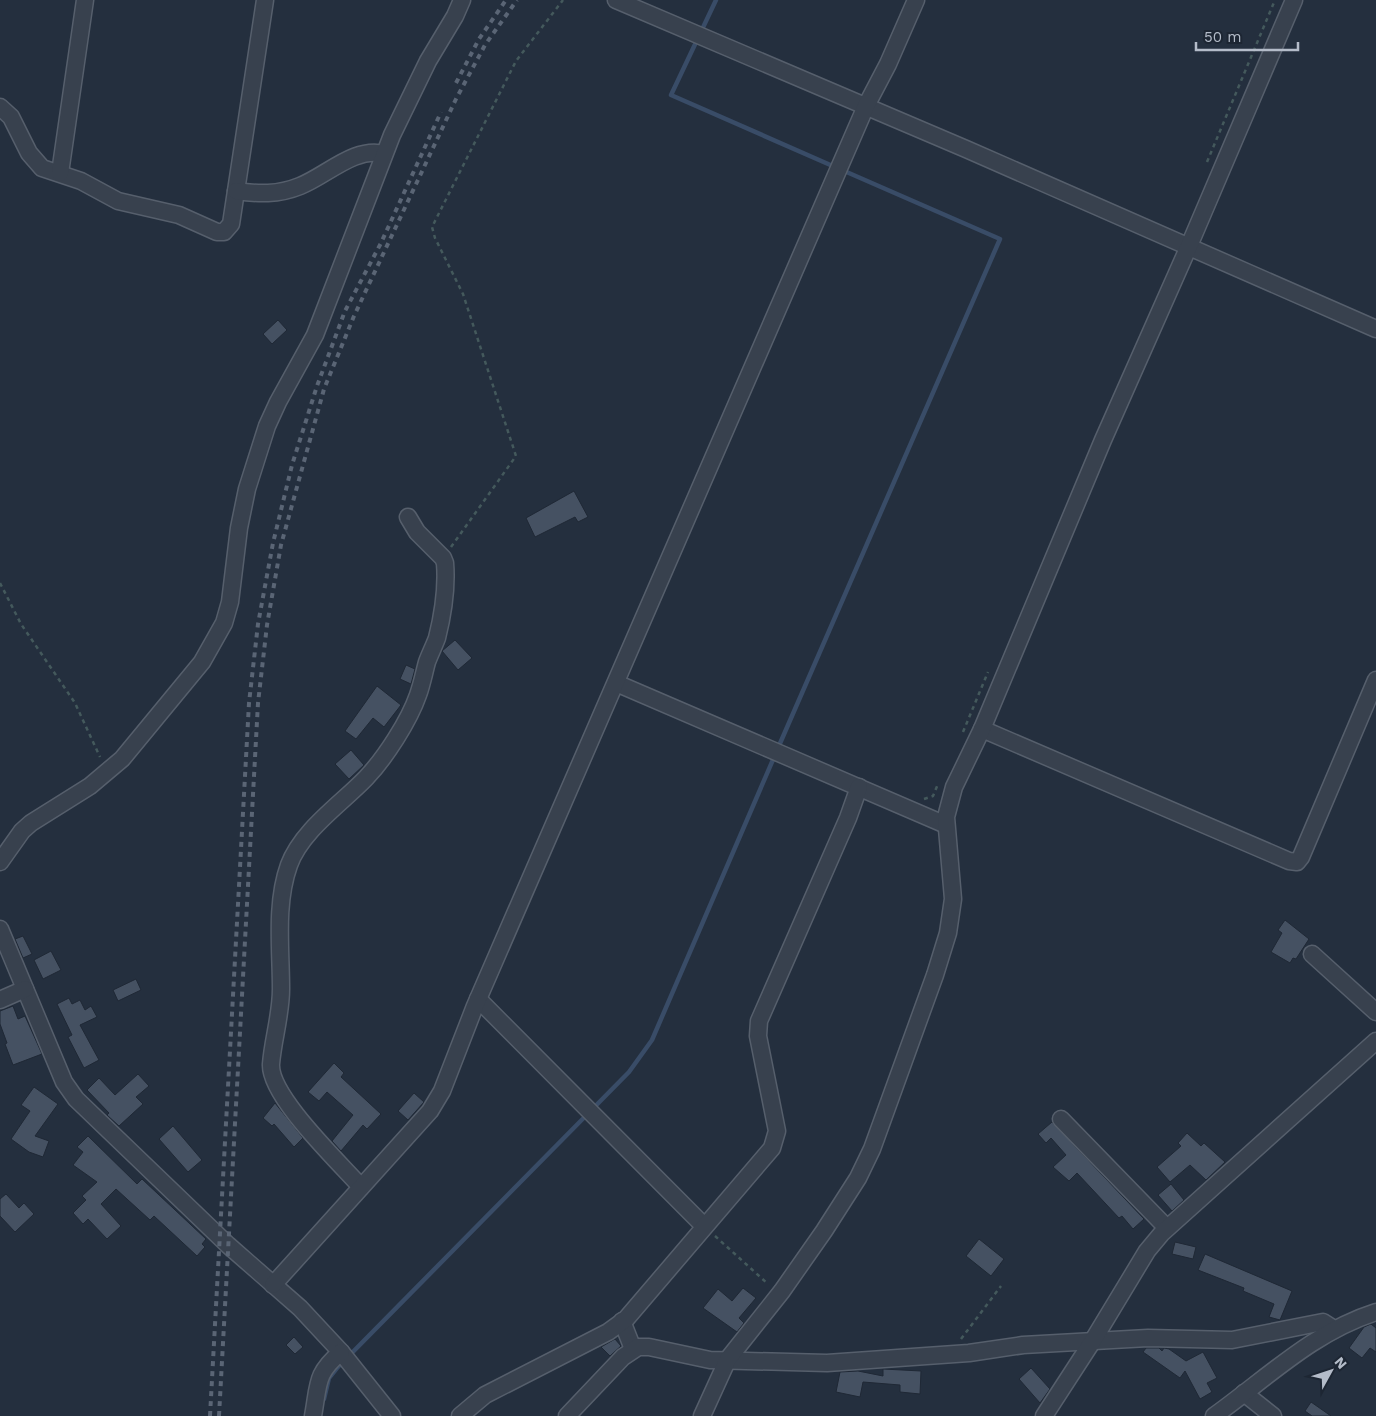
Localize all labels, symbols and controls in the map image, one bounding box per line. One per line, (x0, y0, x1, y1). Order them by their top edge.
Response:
scale bar (1196, 20, 1298, 52)
text: 50 m (1204, 28, 1241, 46)
north arrow (1306, 1346, 1356, 1396)
text: N (1331, 1354, 1350, 1372)

